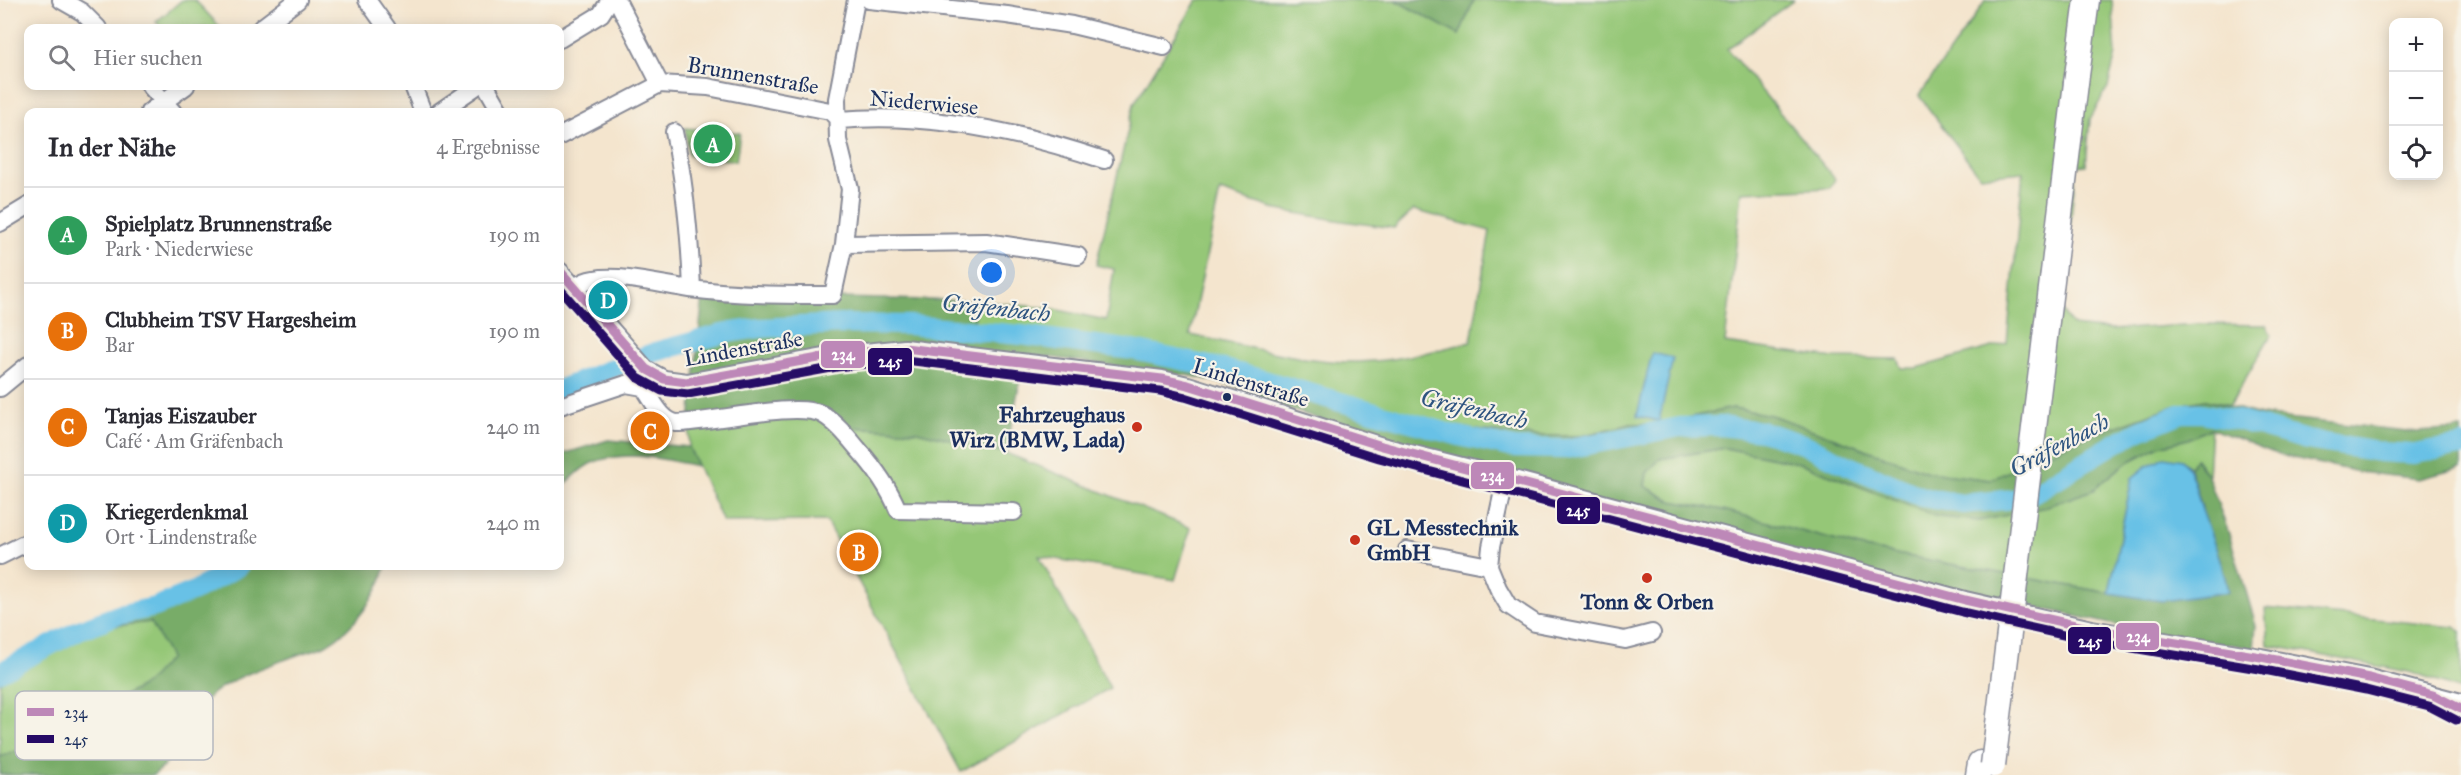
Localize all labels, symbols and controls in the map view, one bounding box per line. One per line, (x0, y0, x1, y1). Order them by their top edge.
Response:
map controls (2389, 18, 2443, 180)
button: + (2389, 18, 2443, 72)
search box (24, 24, 564, 90)
icon: search (45, 41, 78, 74)
text: Hier suchen (93, 44, 202, 71)
street label: Brunnenstraße (685, 51, 821, 100)
button: − (2389, 72, 2443, 126)
street label: Niederwiese (868, 84, 979, 121)
pin: A (694, 122, 732, 166)
button: locate (2389, 126, 2443, 180)
text: In der Nähe (48, 131, 176, 163)
text: 4 Ergebnisse (436, 135, 540, 159)
text: Spielplatz Brunnenstraße (105, 210, 332, 237)
text: A (61, 223, 74, 247)
text: 190 m (489, 223, 540, 247)
text: Park · Niederwiese (105, 237, 253, 261)
your location (977, 258, 1006, 287)
pin: D (588, 278, 628, 322)
water label: Gräfenbach (940, 287, 1052, 329)
text: Clubheim TSV Hargesheim (105, 306, 356, 333)
text: B (61, 319, 74, 343)
text: 190 m (489, 319, 540, 343)
street label: Lindenstraße (682, 325, 805, 372)
text: Bar (105, 333, 134, 357)
line badge: 234 (820, 340, 866, 369)
text: 234 (831, 345, 856, 365)
line badge: 245 (867, 347, 913, 376)
text: 245 (878, 352, 903, 372)
street label: Lindenstraße (1189, 352, 1312, 413)
water label: Gräfenbach (1418, 382, 1531, 436)
unlabelled marker (1221, 391, 1233, 403)
place label: Fahrzeughaus Wirz (BMW, Lada) (949, 401, 1125, 453)
text: Tanjas Eiszauber (105, 402, 256, 429)
water label: Gräfenbach (2004, 406, 2114, 484)
pin: C (630, 408, 670, 454)
text: C (61, 415, 74, 439)
text: 240 m (486, 415, 540, 439)
marker: Fahrzeughaus Wirz (BMW, Lada) (1130, 420, 1144, 434)
text: Café · Am Gräfenbach (105, 429, 283, 453)
line badge: 234 (1470, 461, 1515, 490)
text: 234 (1480, 466, 1505, 486)
line badge: 245 (1556, 496, 1601, 525)
text: Kriegerdenkmal (105, 498, 248, 525)
text: 245 (1566, 501, 1591, 521)
text: D (60, 511, 75, 535)
text: 240 m (486, 511, 540, 535)
place label: GL Messtechnik GmbH (1367, 514, 1519, 566)
text: Ort · Lindenstraße (105, 525, 257, 549)
pin: B (840, 530, 878, 574)
marker: GL Messtechnik GmbH (1348, 533, 1362, 547)
marker: Tonn & Orben (1640, 571, 1654, 585)
place label: Tonn & Orben (1579, 588, 1714, 615)
line badge: 234 (2115, 622, 2160, 651)
line badge: 245 (2067, 626, 2112, 655)
text: 234 (2126, 627, 2151, 647)
text: 245 (2078, 632, 2103, 652)
legend (15, 691, 213, 760)
text: 234 (64, 703, 88, 722)
text: 245 (64, 730, 89, 749)

